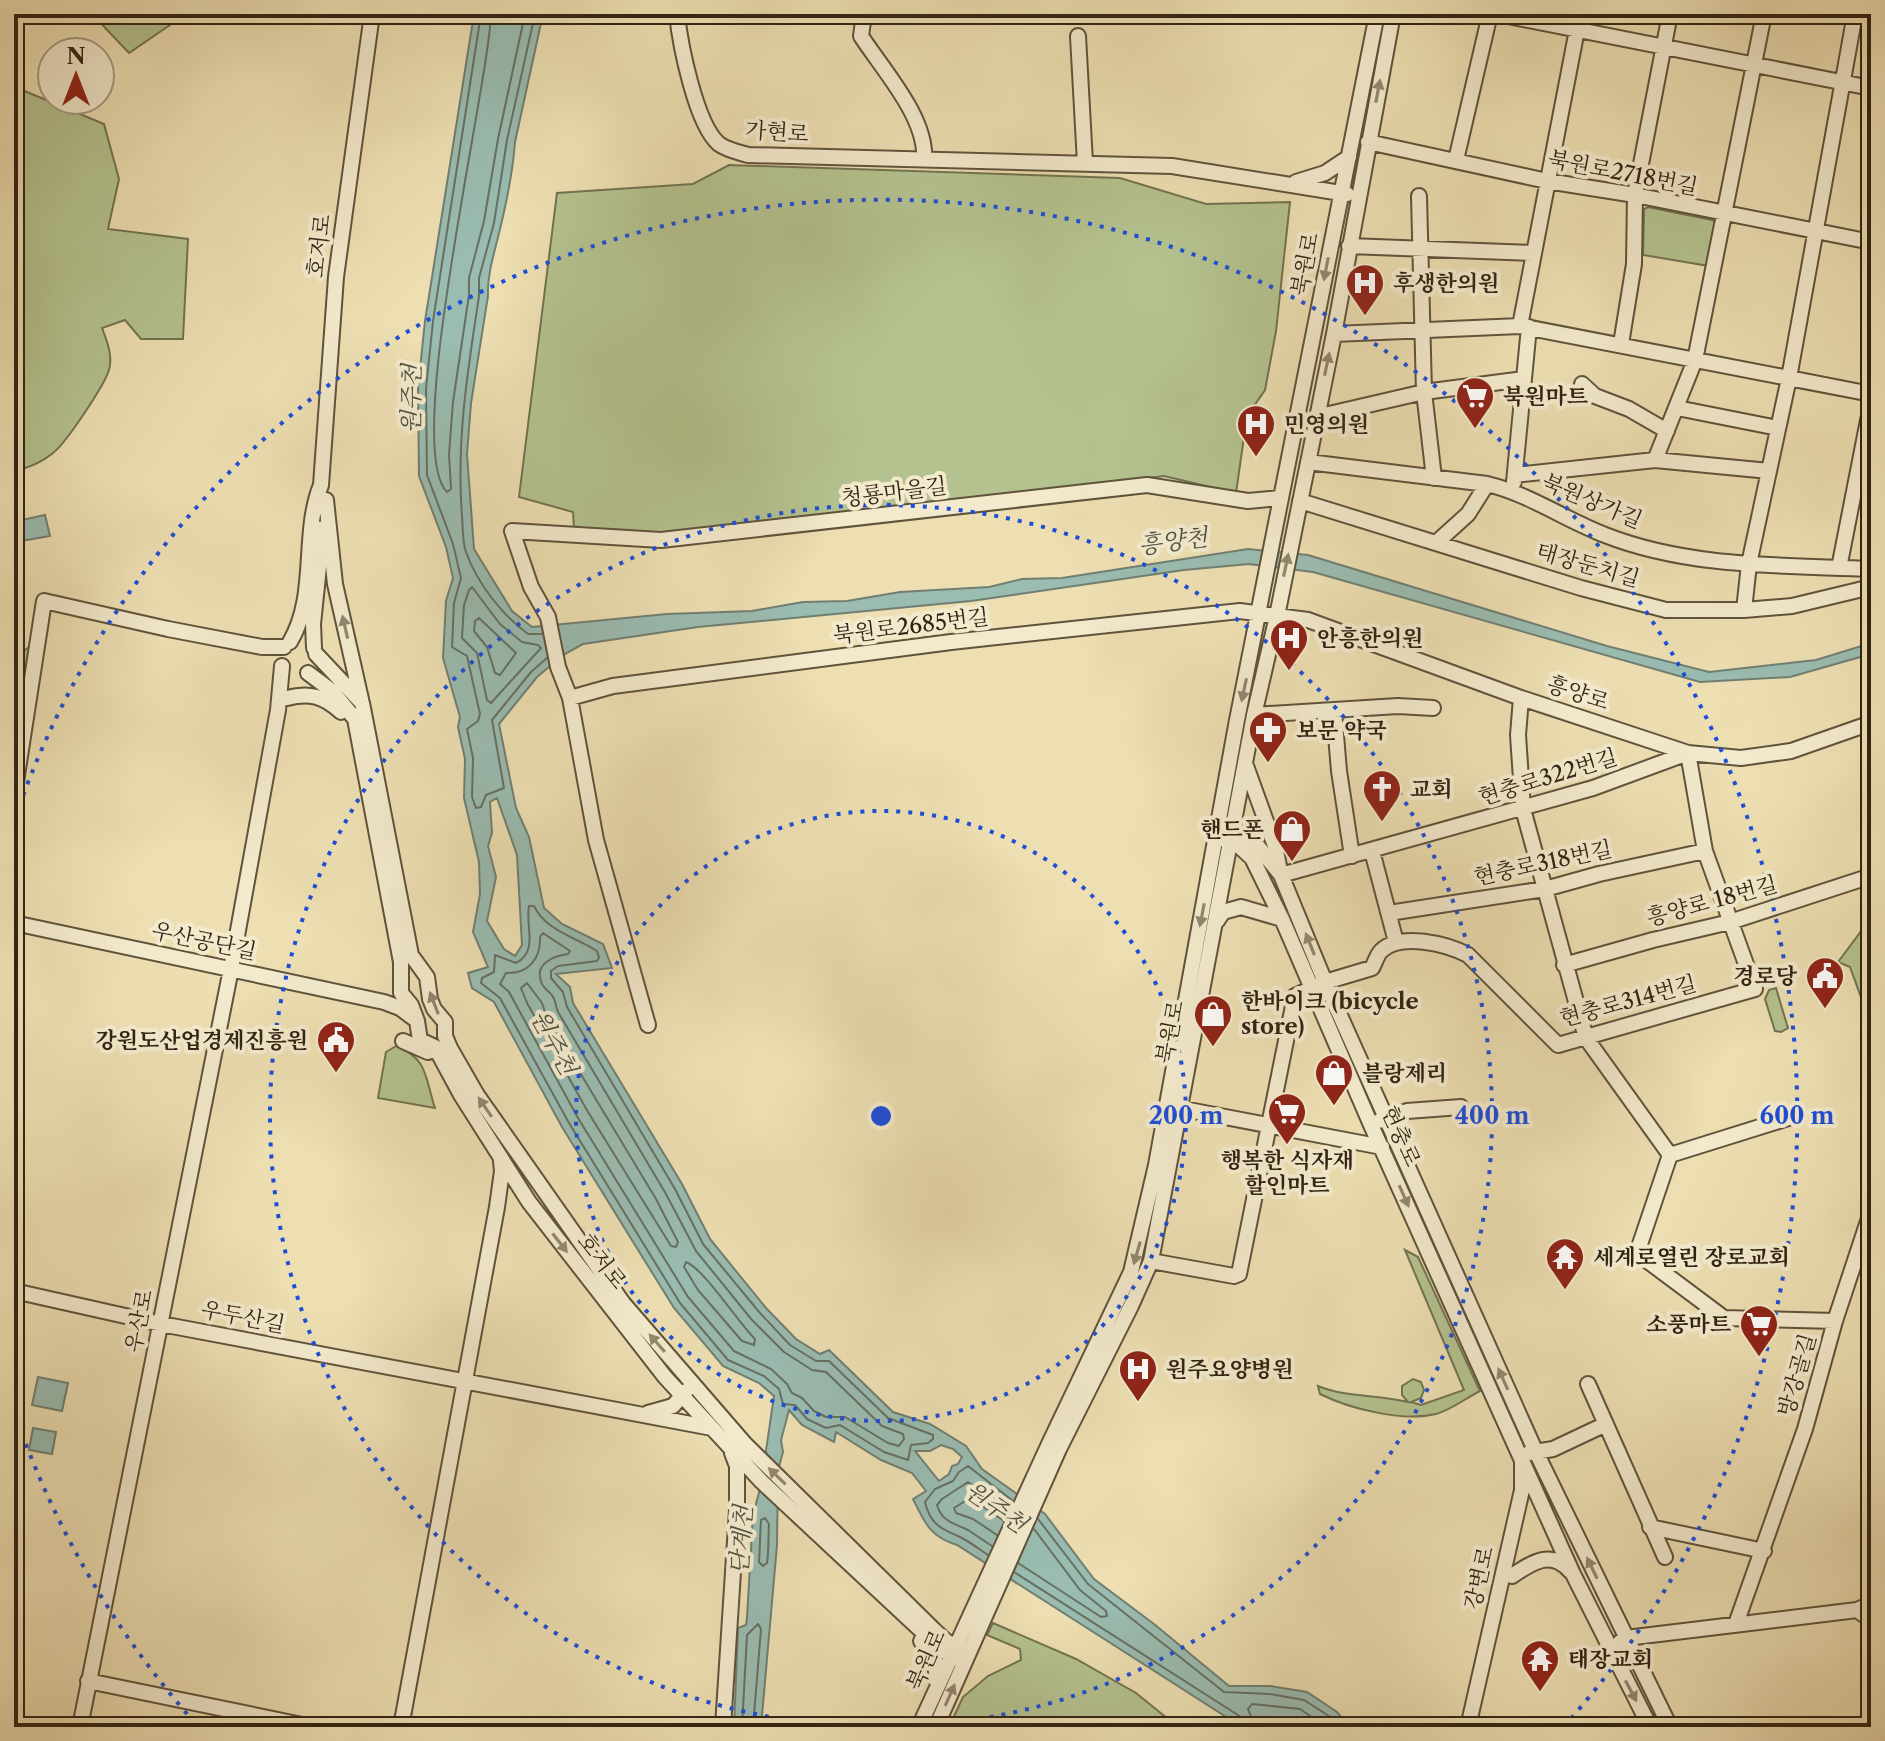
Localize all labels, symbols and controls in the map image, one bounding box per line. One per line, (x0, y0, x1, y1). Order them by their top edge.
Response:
north arrow (36, 36, 116, 116)
text: N (66, 43, 86, 70)
one-way arrow (1372, 79, 1385, 104)
street label: 가현로 (744, 116, 810, 148)
street label: 북원로2718번길 (1546, 145, 1700, 201)
street label: 호저로 (302, 213, 336, 279)
street label: 북원로 (1286, 230, 1324, 298)
one-way arrow (1320, 257, 1332, 282)
hospital icon: 후생한의원 (1344, 262, 1386, 317)
place label: 후생한의원 (1393, 270, 1499, 297)
one-way arrow (1321, 351, 1334, 376)
water label: 원주천 (396, 362, 426, 434)
supermarket icon: 북원마트 (1454, 375, 1496, 430)
place label: 북원마트 (1503, 383, 1589, 410)
hospital icon: 민영의원 (1235, 403, 1277, 458)
place label: 민영의원 (1284, 411, 1369, 438)
street label: 북원상가길 (1538, 468, 1646, 534)
street label: 청룡마을길 (840, 472, 948, 512)
water label: 흥양천 (1137, 522, 1211, 560)
street label: 태장둔치길 (1533, 537, 1643, 593)
one-way arrow (1281, 552, 1293, 577)
street label: 북원로2685번길 (832, 603, 990, 649)
one-way arrow (338, 614, 351, 639)
hospital icon: 안흥한의원 (1268, 617, 1310, 672)
place label: 안흥한의원 (1317, 625, 1423, 652)
street label: 흥양로 (1544, 670, 1612, 716)
one-way arrow (1237, 677, 1250, 702)
pharmacy icon: 보문 약국 (1247, 709, 1289, 764)
place label: 보문 약국 (1296, 717, 1387, 744)
street label: 현충로322번길 (1475, 743, 1621, 811)
church icon: 교회 (1361, 768, 1403, 823)
place label: 교회 (1410, 776, 1453, 803)
shop icon: 핸드폰 (1271, 808, 1313, 863)
place label: 핸드폰 (1200, 816, 1264, 843)
street label: 현충로318번길 (1471, 835, 1615, 891)
street label: 흥양로 18번길 (1644, 871, 1780, 931)
one-way arrow (1195, 903, 1207, 928)
street label: 우산공단길 (149, 917, 259, 965)
one-way arrow (1303, 932, 1316, 956)
public building icon: 경로당 (1804, 955, 1846, 1010)
place label: 경로당 (1733, 963, 1798, 990)
street label: 현충로314번길 (1557, 970, 1699, 1032)
place label: 한바이크 (bicycle store) (1241, 988, 1419, 1040)
one-way arrow (427, 990, 439, 1014)
shop icon: 한바이크 (bicycle store) (1192, 993, 1234, 1048)
street label: 북원로 (1151, 998, 1189, 1066)
water label: 원주천 (525, 1004, 584, 1081)
public building icon: 강원도산업경제진흥원 (315, 1019, 357, 1074)
place label: 강원도산업경제진흥원 (95, 1027, 308, 1054)
shop icon: 블랑제리 (1313, 1052, 1355, 1107)
place label: 블랑제리 (1362, 1060, 1447, 1087)
supermarket icon: 행복한 식자재 할인마트 (1266, 1091, 1308, 1146)
one-way arrow (478, 1097, 493, 1118)
text: 200 m (1149, 1101, 1223, 1130)
street label: 현충로 (1376, 1101, 1426, 1171)
text: 400 m (1455, 1101, 1529, 1130)
text: 600 m (1760, 1101, 1834, 1130)
centre of rings (867, 1102, 895, 1130)
place label: 행복한 식자재 할인마트 (1220, 1147, 1354, 1199)
one-way arrow (1397, 1184, 1410, 1207)
street label: 호저로 (572, 1228, 632, 1294)
one-way arrow (552, 1233, 568, 1253)
temple icon: 세계로열린 장로교회 (1544, 1236, 1586, 1291)
one-way arrow (1130, 1241, 1143, 1265)
place label: 세계로열린 장로교회 (1593, 1244, 1790, 1271)
street label: 우산로 (120, 1287, 158, 1355)
street label: 우두산길 (199, 1296, 287, 1338)
supermarket icon: 소풍마트 (1738, 1303, 1780, 1358)
place label: 소풍마트 (1646, 1311, 1732, 1338)
street label: 방강골길 (1772, 1330, 1822, 1420)
one-way arrow (649, 1333, 666, 1353)
hospital icon: 원주요양병원 (1117, 1348, 1159, 1403)
place label: 원주요양병원 (1166, 1356, 1294, 1383)
one-way arrow (1496, 1367, 1510, 1391)
one-way arrow (768, 1467, 787, 1486)
water label: 원주천 (959, 1475, 1034, 1540)
water label: 단계천 (724, 1502, 758, 1576)
street label: 강변로 (1459, 1544, 1499, 1612)
one-way arrow (1585, 1557, 1599, 1580)
street label: 북원로 (901, 1625, 951, 1695)
temple icon: 태장교회 (1519, 1638, 1561, 1693)
place label: 태장교회 (1568, 1646, 1653, 1673)
one-way arrow (1625, 1679, 1638, 1702)
one-way arrow (944, 1683, 957, 1707)

